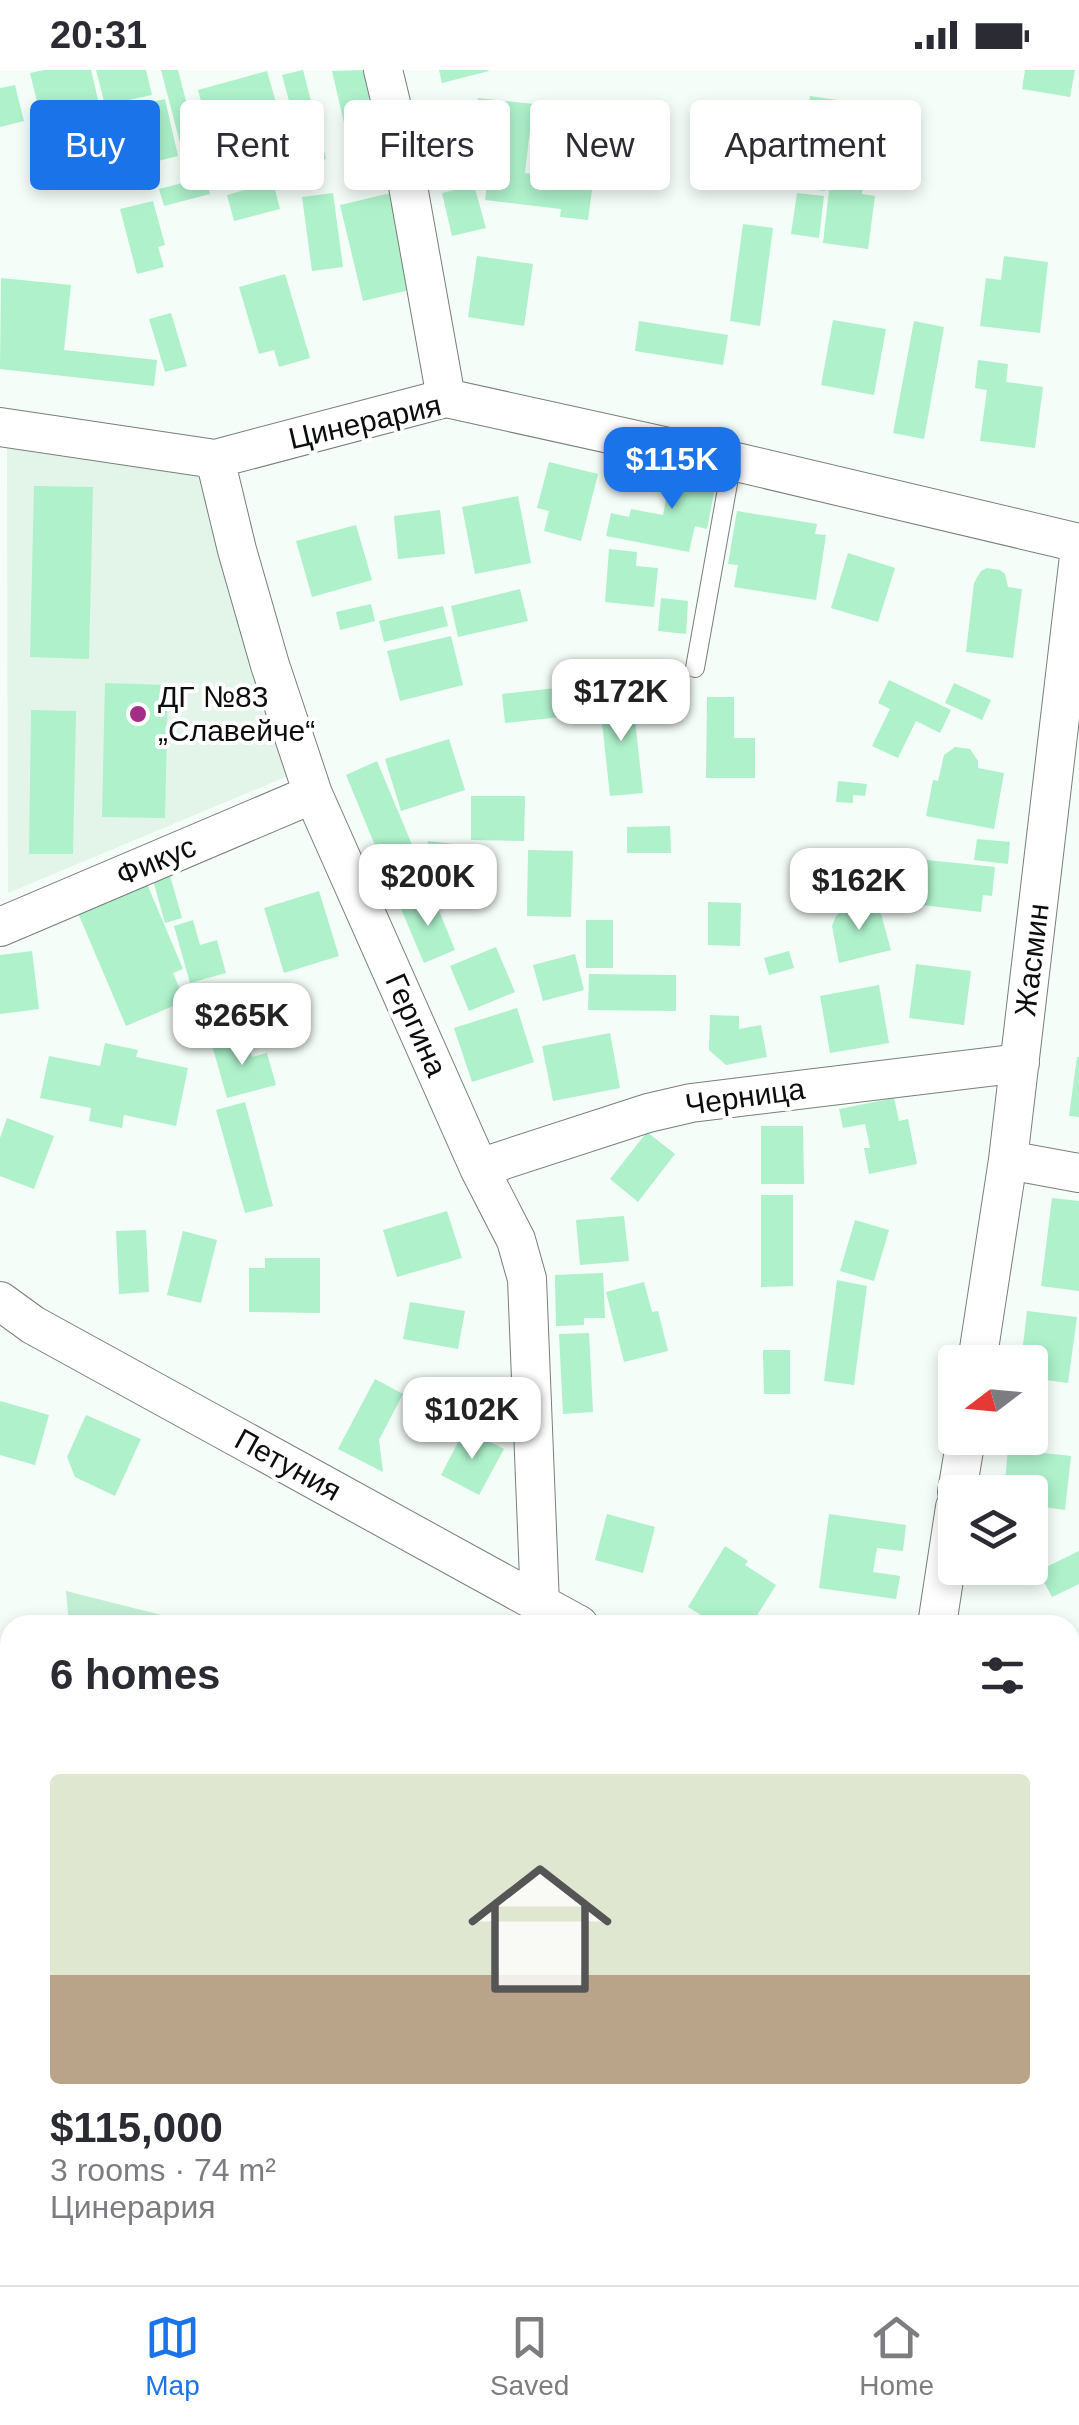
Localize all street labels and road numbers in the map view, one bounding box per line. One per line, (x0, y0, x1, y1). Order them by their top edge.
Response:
street label: Цинерария (286, 388, 444, 455)
street label: Фикус (111, 829, 200, 892)
street label: Жасмин (1008, 902, 1055, 1018)
street label: Гергина (379, 968, 454, 1081)
street label: Черница (683, 1072, 807, 1121)
street label: Петуния (230, 1422, 347, 1507)

